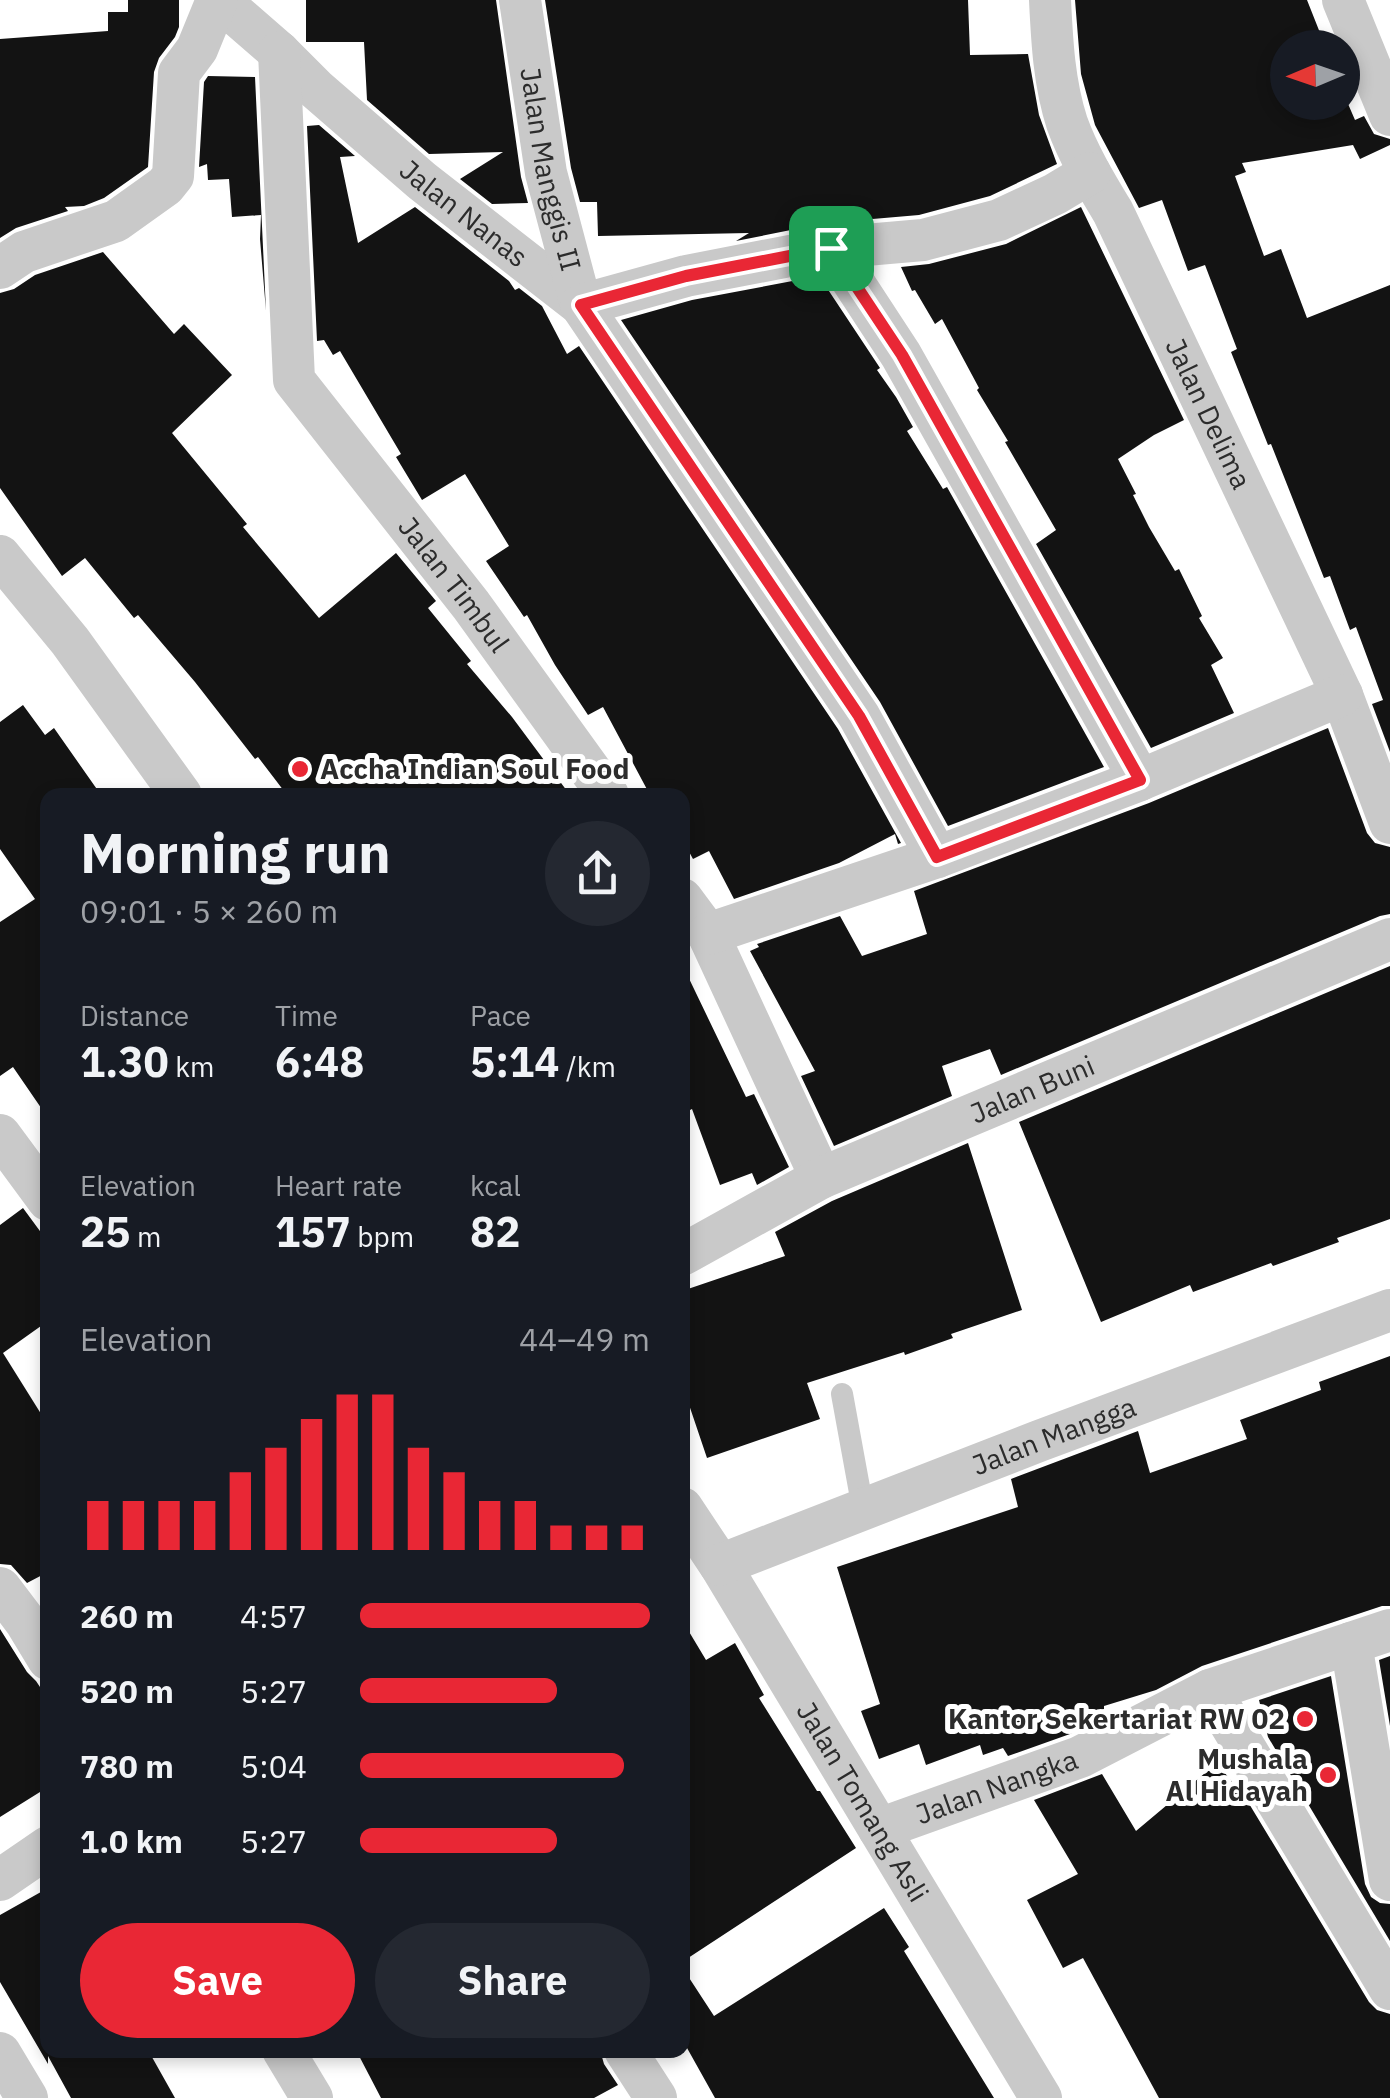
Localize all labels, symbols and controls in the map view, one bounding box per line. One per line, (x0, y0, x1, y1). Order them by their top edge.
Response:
north arrow (1270, 30, 1360, 120)
map controls (1270, 30, 1360, 120)
street label: Jalan Manggis II (512, 65, 590, 275)
street label: Jalan Nanas (392, 151, 536, 275)
pin (789, 206, 874, 291)
icon: arrive (804, 221, 859, 276)
street label: Jalan Delima (1157, 332, 1261, 495)
street label: Jalan Timbul (390, 509, 518, 659)
place label: Accha Indian Soul Food (320, 750, 629, 787)
marker: Accha Indian Soul Food (289, 758, 311, 780)
text: Morning run (80, 817, 391, 888)
button: share (545, 821, 650, 926)
text: 09:01 · 5 × 260 m (80, 890, 338, 932)
text: Distance (80, 997, 189, 1034)
text: Time (275, 997, 338, 1034)
text: Pace (470, 997, 531, 1034)
text: 1.30 (80, 1034, 169, 1089)
text: 6:48 (275, 1034, 364, 1089)
text: 5:14 (470, 1034, 559, 1089)
street label: Jalan Buni (964, 1046, 1100, 1131)
text: km (169, 1048, 214, 1085)
text: /km (559, 1048, 616, 1085)
text: Elevation (80, 1167, 196, 1204)
text: Heart rate (275, 1167, 402, 1204)
text: kcal (470, 1167, 521, 1204)
text: 25 (80, 1204, 130, 1259)
text: 157 (275, 1204, 351, 1259)
text: 82 (470, 1204, 520, 1259)
text: m (130, 1218, 161, 1255)
text: bpm (351, 1218, 414, 1255)
text: Elevation (80, 1318, 213, 1360)
text: 44–49 m (519, 1318, 650, 1360)
street label: Jalan Mangga (966, 1388, 1141, 1483)
text: 260 m (80, 1595, 174, 1637)
text: 4:57 (240, 1595, 307, 1637)
text: 520 m (80, 1670, 174, 1712)
text: 5:27 (240, 1670, 307, 1712)
street label: Jalan Tomang Asli (789, 1695, 938, 1908)
place label: Kantor Sekertariat RW 02 (948, 1700, 1285, 1737)
marker: Kantor Sekertariat RW 02 (1294, 1708, 1316, 1730)
street label: Jalan Nangka (911, 1740, 1083, 1832)
place label: Mushala Al Hidayah (1166, 1740, 1308, 1809)
text: 780 m (80, 1745, 174, 1787)
text: 5:04 (240, 1745, 307, 1787)
marker: Mushala Al Hidayah (1317, 1764, 1339, 1786)
text: 1.0 km (80, 1820, 183, 1862)
text: 5:27 (240, 1820, 307, 1862)
button: Save (80, 1923, 355, 2038)
button: Share (375, 1923, 650, 2038)

